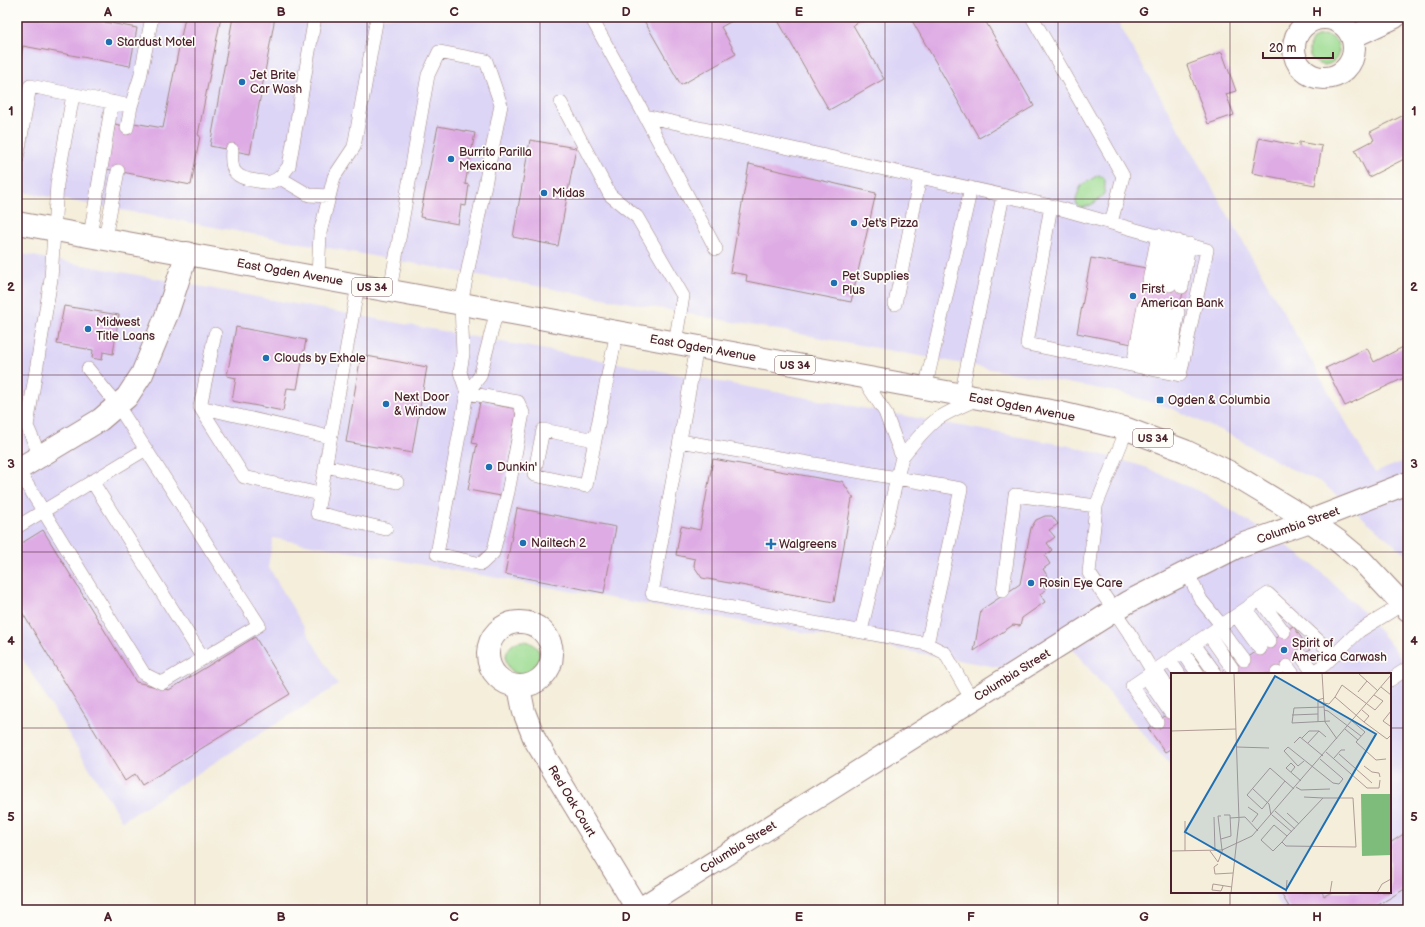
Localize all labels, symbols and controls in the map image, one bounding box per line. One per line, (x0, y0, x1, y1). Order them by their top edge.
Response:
text: A (103, 4, 112, 20)
text: B (276, 4, 286, 20)
text: C (449, 4, 459, 20)
text: D (621, 4, 631, 20)
text: E (795, 4, 804, 20)
text: F (967, 4, 975, 20)
text: G (1139, 4, 1149, 20)
text: H (1312, 4, 1322, 20)
scale bar (1263, 34, 1333, 60)
place label: Stardust Motel (117, 35, 195, 50)
marker: Stardust Motel (104, 37, 114, 47)
text: 20 m (1269, 41, 1296, 56)
place label: Jet Brite Car Wash (250, 68, 302, 97)
marker: Jet Brite Car Wash (237, 77, 247, 87)
text: 1 (8, 103, 14, 119)
text: 1 (1411, 103, 1417, 119)
place label: Burrito Parilla Mexicana (459, 145, 532, 174)
marker: Burrito Parilla Mexicana (446, 154, 456, 164)
place label: Midas (552, 186, 585, 201)
marker: Midas (539, 188, 549, 198)
place label: Jet's Pizza (862, 216, 919, 231)
marker: Jet's Pizza (849, 218, 859, 228)
street label: East Ogden Avenue (236, 256, 344, 289)
place label: Pet Supplies Plus (842, 269, 909, 298)
road number: US 34 (352, 278, 392, 296)
marker: Pet Supplies Plus (829, 278, 839, 288)
text: 2 (7, 279, 15, 295)
text: 2 (1410, 279, 1418, 295)
place label: First American Bank (1141, 282, 1223, 311)
marker: First American Bank (1128, 291, 1138, 301)
place label: Midwest Title Loans (96, 315, 155, 344)
marker: Midwest Title Loans (83, 324, 93, 334)
street label: East Ogden Avenue (649, 332, 757, 365)
place label: Clouds by Exhale (274, 351, 366, 366)
marker: Clouds by Exhale (261, 353, 271, 363)
road number: US 34 (775, 356, 815, 374)
place label: Next Door & Window (394, 390, 450, 419)
street label: East Ogden Avenue (968, 390, 1076, 425)
place label: Ogden & Columbia (1168, 393, 1270, 408)
marker: Ogden & Columbia (1155, 395, 1165, 405)
marker: Next Door & Window (381, 399, 391, 409)
road number: US 34 (1133, 429, 1173, 447)
text: 3 (7, 456, 15, 472)
text: 3 (1410, 456, 1418, 472)
place label: Dunkin' (497, 460, 537, 475)
marker: Dunkin' (484, 462, 494, 472)
street label: Columbia Street (1255, 503, 1342, 547)
place label: Nailtech 2 (531, 536, 586, 551)
place label: Walgreens (779, 537, 837, 552)
marker: Nailtech 2 (518, 538, 528, 548)
marker: Walgreens (766, 539, 776, 549)
place label: Rosin Eye Care (1039, 576, 1123, 591)
marker: Rosin Eye Care (1026, 578, 1036, 588)
text: 4 (7, 633, 15, 649)
text: 4 (1410, 633, 1418, 649)
place label: Spirit of America Carwash (1292, 636, 1387, 665)
marker: Spirit of America Carwash (1279, 645, 1289, 655)
street label: Columbia Street (971, 646, 1053, 705)
inset map (1171, 673, 1391, 893)
street label: Red Oak Court (544, 763, 599, 840)
text: 5 (7, 809, 15, 825)
text: 5 (1410, 809, 1418, 825)
street label: Columbia Street (697, 818, 779, 877)
text: A (103, 909, 112, 925)
text: B (276, 909, 286, 925)
text: C (449, 909, 459, 925)
text: D (621, 909, 631, 925)
text: E (795, 909, 804, 925)
text: F (967, 909, 975, 925)
text: G (1139, 909, 1149, 925)
text: H (1312, 909, 1322, 925)

